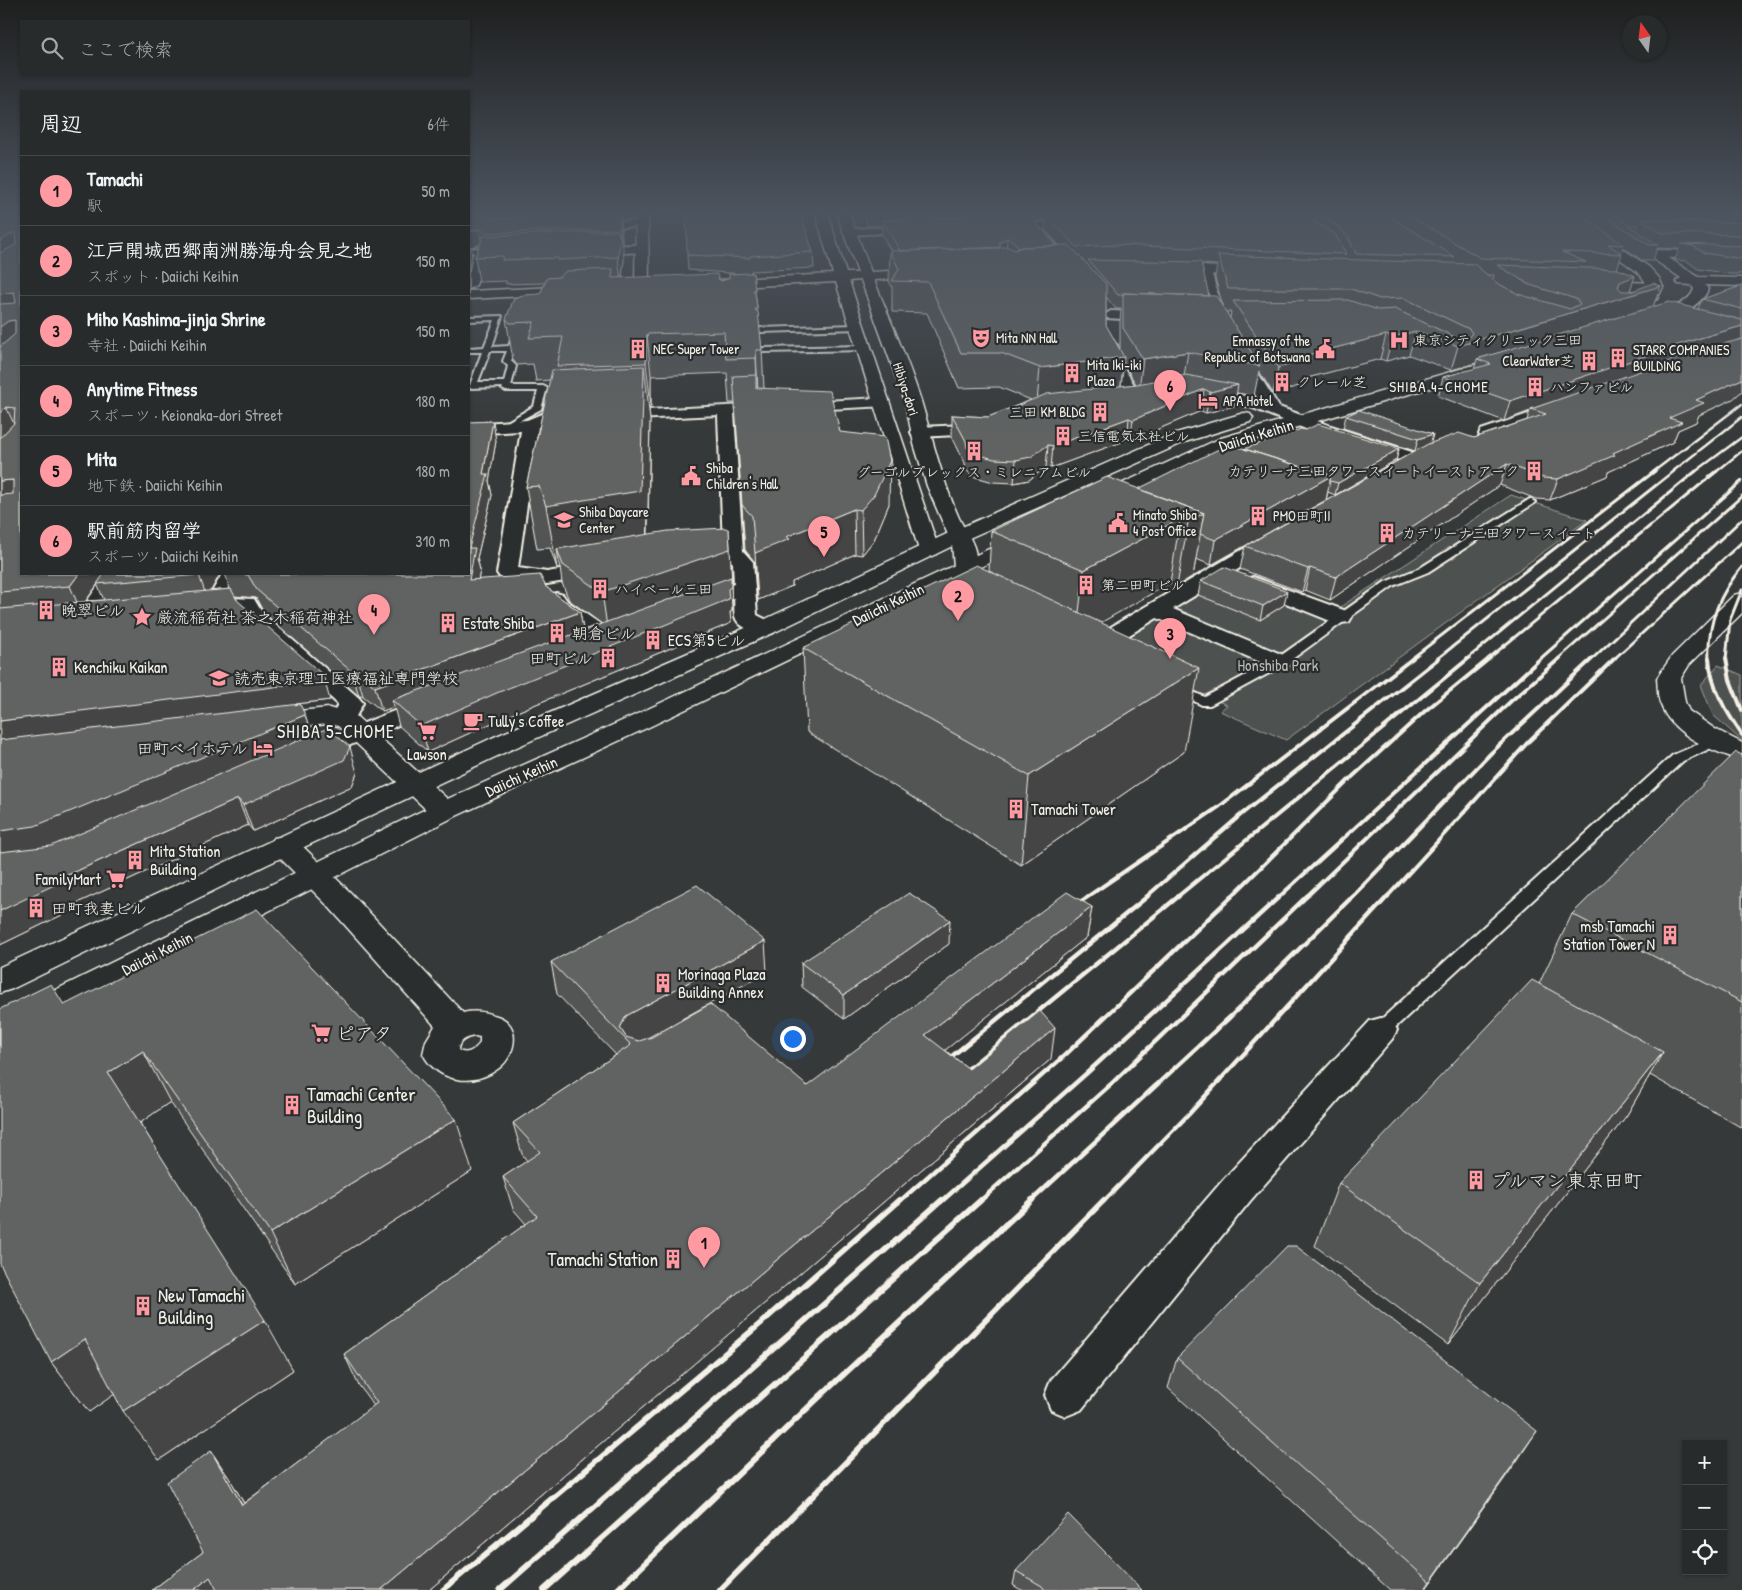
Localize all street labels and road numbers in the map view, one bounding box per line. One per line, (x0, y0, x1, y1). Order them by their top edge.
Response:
street label: Hibiya-dori (888, 360, 924, 418)
street label: Daiichi Keihin (1216, 413, 1296, 457)
street label: Daiichi Keihin (849, 577, 927, 631)
street label: Daiichi Keihin (481, 750, 561, 802)
street label: Daiichi Keihin (118, 926, 196, 980)

